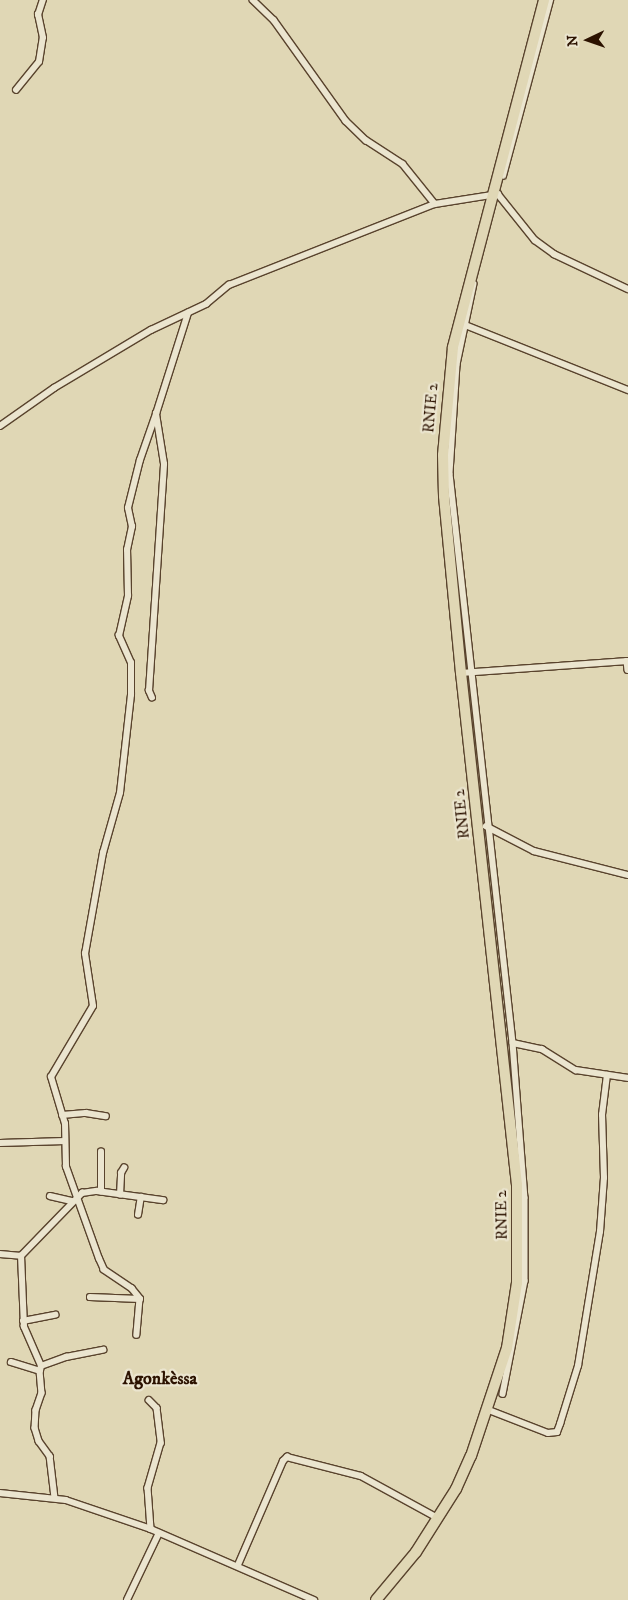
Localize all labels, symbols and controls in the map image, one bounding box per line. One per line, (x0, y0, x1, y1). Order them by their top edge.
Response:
north arrow (563, 15, 613, 65)
text: N (564, 35, 582, 47)
street label: RNIE 2 (420, 382, 442, 434)
street label: RNIE 2 (450, 788, 474, 840)
street label: RNIE 2 (493, 1190, 511, 1240)
district label: Agonkèssa (123, 1368, 197, 1390)

